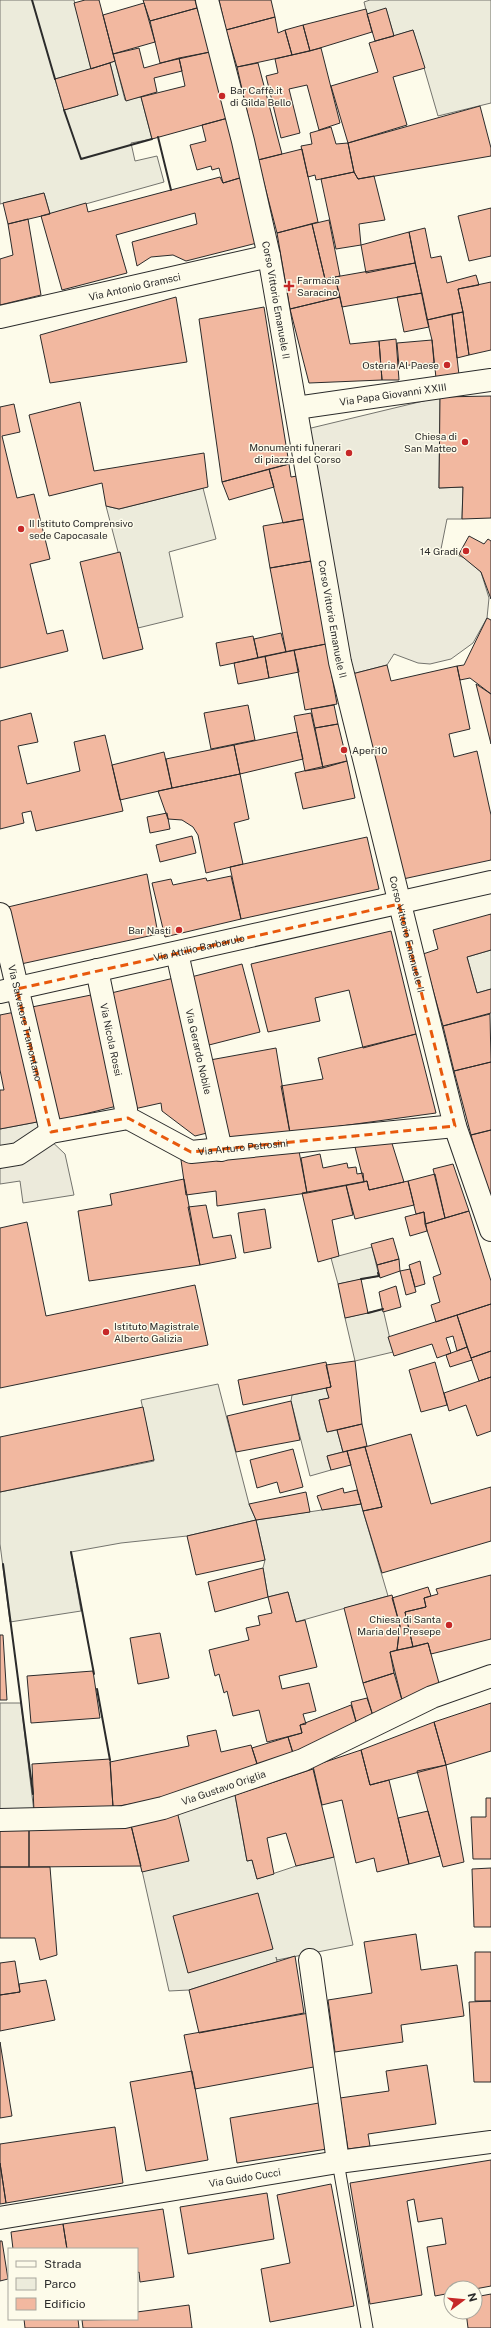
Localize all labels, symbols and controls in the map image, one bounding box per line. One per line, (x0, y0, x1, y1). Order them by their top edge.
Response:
place label: Bar Caffè.it di Gilda Bello (230, 84, 292, 108)
marker: Bar Caffè.it di Gilda Bello (217, 91, 227, 101)
street label: Corso Vittorio Emanuele II (260, 240, 293, 360)
street label: Via Antonio Gramsci (88, 270, 182, 303)
place label: Farmacia Saracino (297, 274, 340, 298)
marker: Farmacia Saracino (284, 281, 294, 291)
place label: Osteria Al Paese (362, 359, 439, 371)
marker: Osteria Al Paese (442, 360, 452, 370)
street label: Via Papa Giovanni XXIII (339, 380, 447, 408)
place label: Chiesa di San Matteo (404, 430, 457, 454)
marker: Chiesa di San Matteo (460, 437, 470, 447)
place label: Monumenti funerari di piazza del Corso (249, 441, 341, 465)
marker: Monumenti funerari di piazza del Corso (344, 448, 354, 458)
place label: II Istituto Comprensivo sede Capocasale (29, 517, 133, 541)
marker: II Istituto Comprensivo sede Capocasale (16, 524, 26, 534)
place label: 14 Gradi (420, 545, 458, 557)
marker: 14 Gradi (461, 546, 471, 556)
street label: Corso Vittorio Emanuele II (316, 559, 350, 679)
place label: Aperi10 (352, 744, 387, 756)
marker: Aperi10 (339, 745, 349, 755)
street label: Corso Vittorio Emanuele II (387, 875, 428, 994)
place label: Bar Nasti (128, 924, 171, 936)
marker: Bar Nasti (174, 925, 184, 935)
street label: Via Attilio Barbarulo (152, 931, 246, 963)
street label: Via Salvatore Tramontano (6, 964, 45, 1083)
street label: Via Nicola Rossi (98, 1002, 125, 1077)
street label: Via Gerardo Nobile (184, 1008, 214, 1096)
street label: Via Arturo Petrosini (197, 1136, 289, 1157)
place label: Istituto Magistrale Alberto Galizia (114, 1320, 199, 1344)
marker: Istituto Magistrale Alberto Galizia (101, 1327, 111, 1337)
place label: Chiesa di Santa Maria del Presepe (357, 1613, 441, 1637)
marker: Chiesa di Santa Maria del Presepe (444, 1620, 454, 1630)
street label: Via Gustavo Origlia (180, 1767, 267, 1807)
street label: Via Guido Cucci (208, 2166, 282, 2189)
legend (8, 2248, 138, 2320)
text: Strada (44, 2257, 81, 2271)
text: Parco (44, 2277, 76, 2291)
north arrow (443, 2280, 483, 2320)
text: N (466, 2291, 480, 2303)
text: Edificio (44, 2297, 86, 2311)

